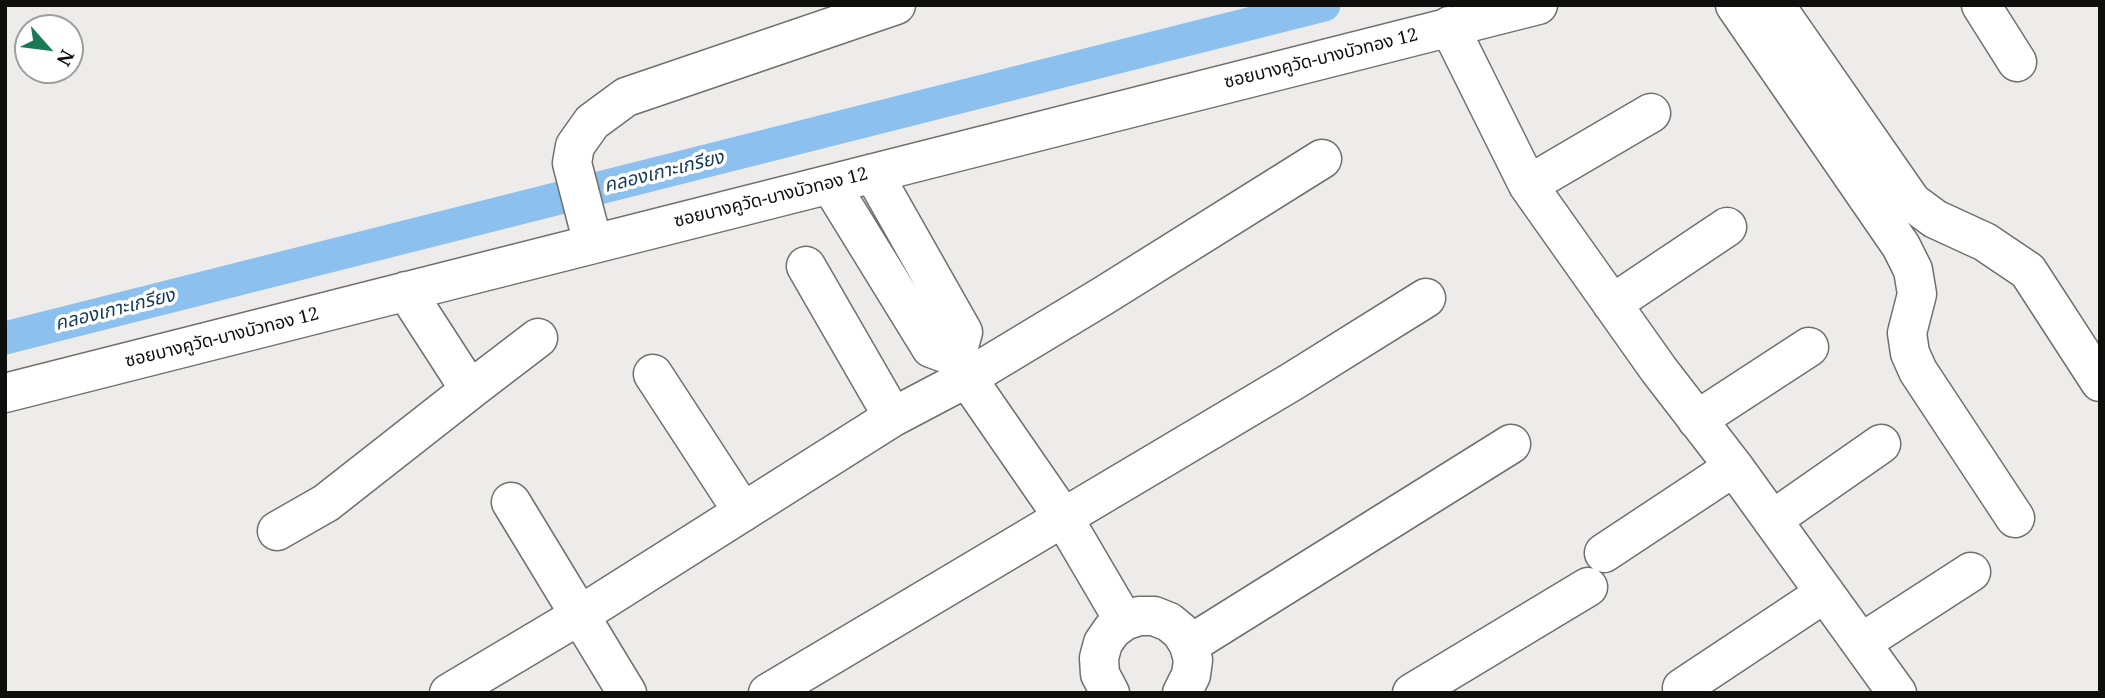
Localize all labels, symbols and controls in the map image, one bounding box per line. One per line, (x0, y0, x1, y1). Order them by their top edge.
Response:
north arrow (14, 14, 84, 84)
street label: ซอยบางคูวัด-บางบัวทอง 12 (1222, 24, 1420, 94)
text: N (51, 45, 81, 71)
water label: คลองเกาะเกรียง (602, 146, 726, 198)
street label: ซอยบางคูวัด-บางบัวทอง 12 (672, 163, 870, 233)
water label: คลองเกาะเกรียง (53, 284, 177, 336)
street label: ซอยบางคูวัด-บางบัวทอง 12 (123, 303, 321, 373)

